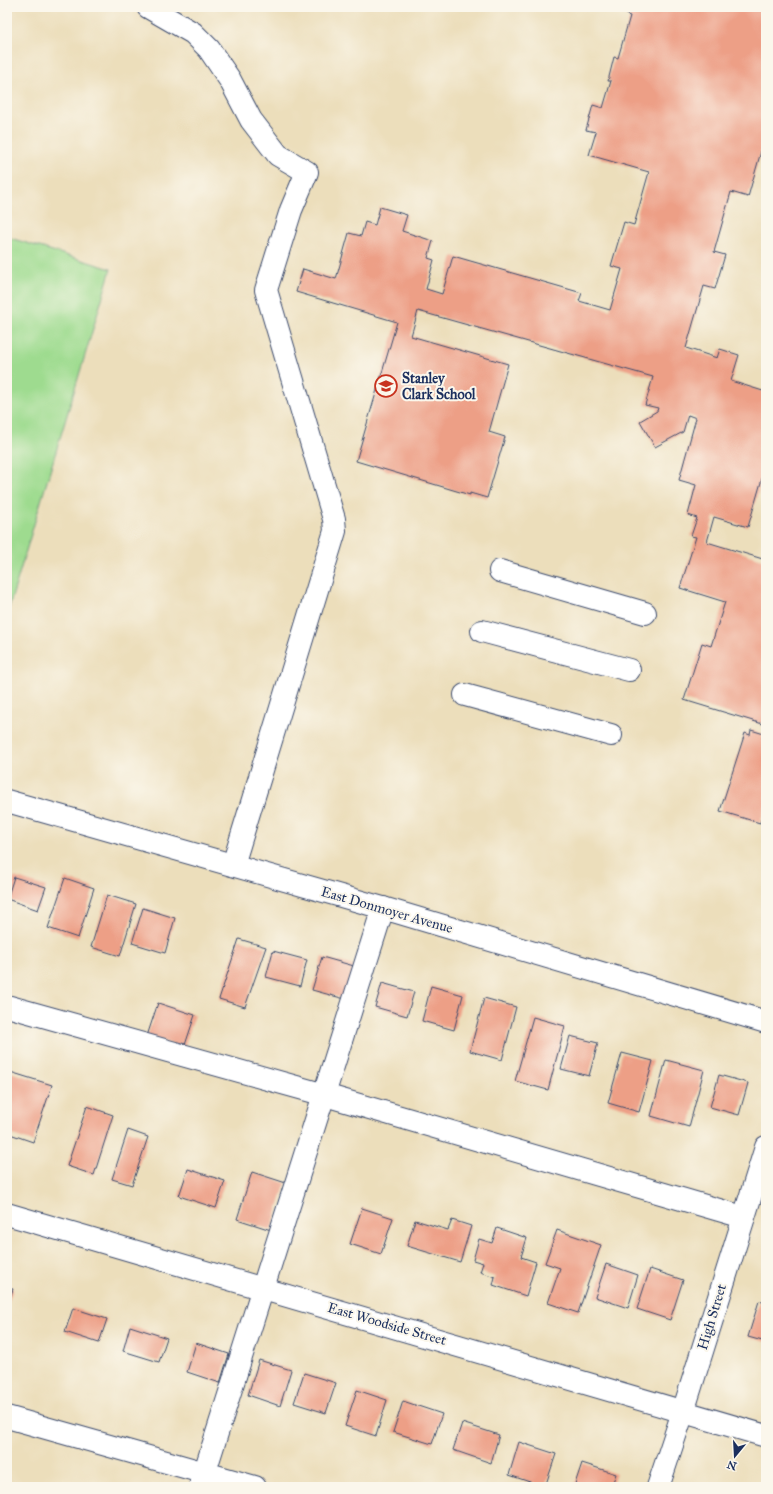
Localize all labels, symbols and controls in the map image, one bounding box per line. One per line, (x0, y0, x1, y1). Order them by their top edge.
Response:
place label: Stanley Clark School (402, 370, 477, 403)
school or university icon: Stanley Clark School (373, 373, 399, 399)
street label: East Donmoyer Avenue (319, 883, 455, 937)
street label: High Street (694, 1282, 730, 1352)
street label: East Woodside Street (326, 1299, 448, 1349)
north arrow (715, 1436, 755, 1476)
text: N (725, 1457, 739, 1473)

